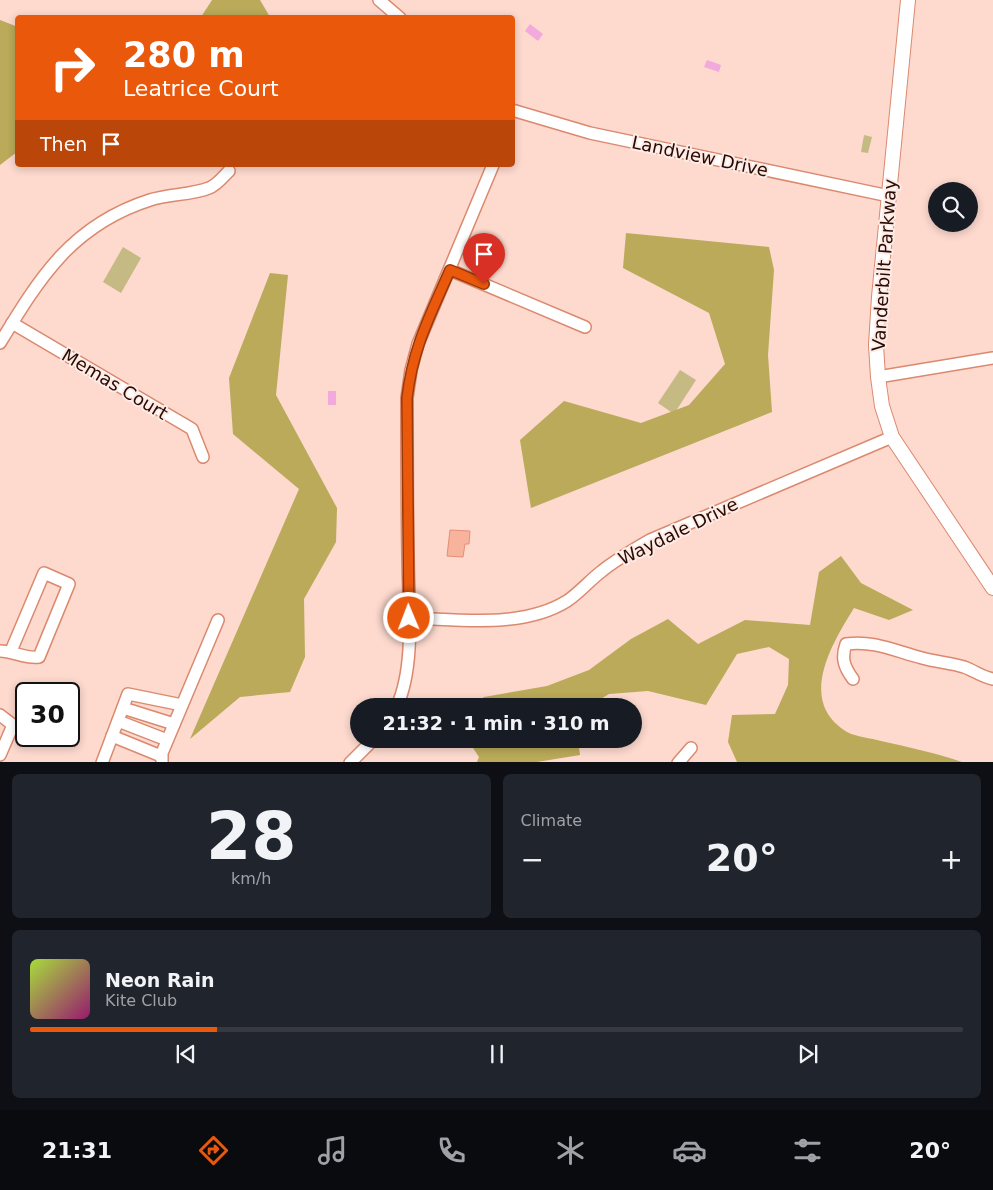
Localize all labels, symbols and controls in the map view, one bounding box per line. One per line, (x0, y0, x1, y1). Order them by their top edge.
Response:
icon: right (40, 35, 105, 100)
text: 280 m (123, 35, 245, 75)
text: Leatrice Court (123, 76, 279, 101)
icon: arrive (97, 130, 125, 158)
street label: Landview Drive (630, 131, 770, 181)
text: Then (40, 133, 87, 155)
street label: Vanderbilt Parkway (867, 178, 901, 352)
map controls (928, 182, 978, 232)
button: search (928, 182, 978, 232)
pin (463, 233, 505, 284)
icon: arrive (470, 240, 498, 268)
street label: Memas Court (58, 344, 172, 424)
street label: Waydale Drive (615, 493, 741, 569)
position arrow (382, 591, 434, 643)
speed limit sign: 30 (15, 682, 80, 747)
text: 21:32 · 1 min · 310 m (382, 712, 610, 734)
text: 28 (206, 799, 296, 874)
text: Climate (521, 811, 582, 830)
text: 20° (706, 836, 778, 880)
text: − (521, 843, 544, 876)
text: + (940, 843, 963, 876)
text: km/h (231, 869, 271, 888)
text: Neon Rain (105, 969, 214, 991)
text: Kite Club (105, 991, 177, 1010)
icon: previous (172, 1040, 200, 1068)
icon: pause (483, 1040, 511, 1068)
icon: next (794, 1040, 822, 1068)
icon: directions (196, 1133, 231, 1168)
icon: music (315, 1133, 350, 1168)
icon: phone (434, 1133, 469, 1168)
icon: climate (553, 1133, 588, 1168)
icon: car (672, 1133, 707, 1168)
icon: filters (790, 1133, 825, 1168)
text: 21:31 (42, 1138, 112, 1163)
text: 20° (909, 1138, 951, 1163)

